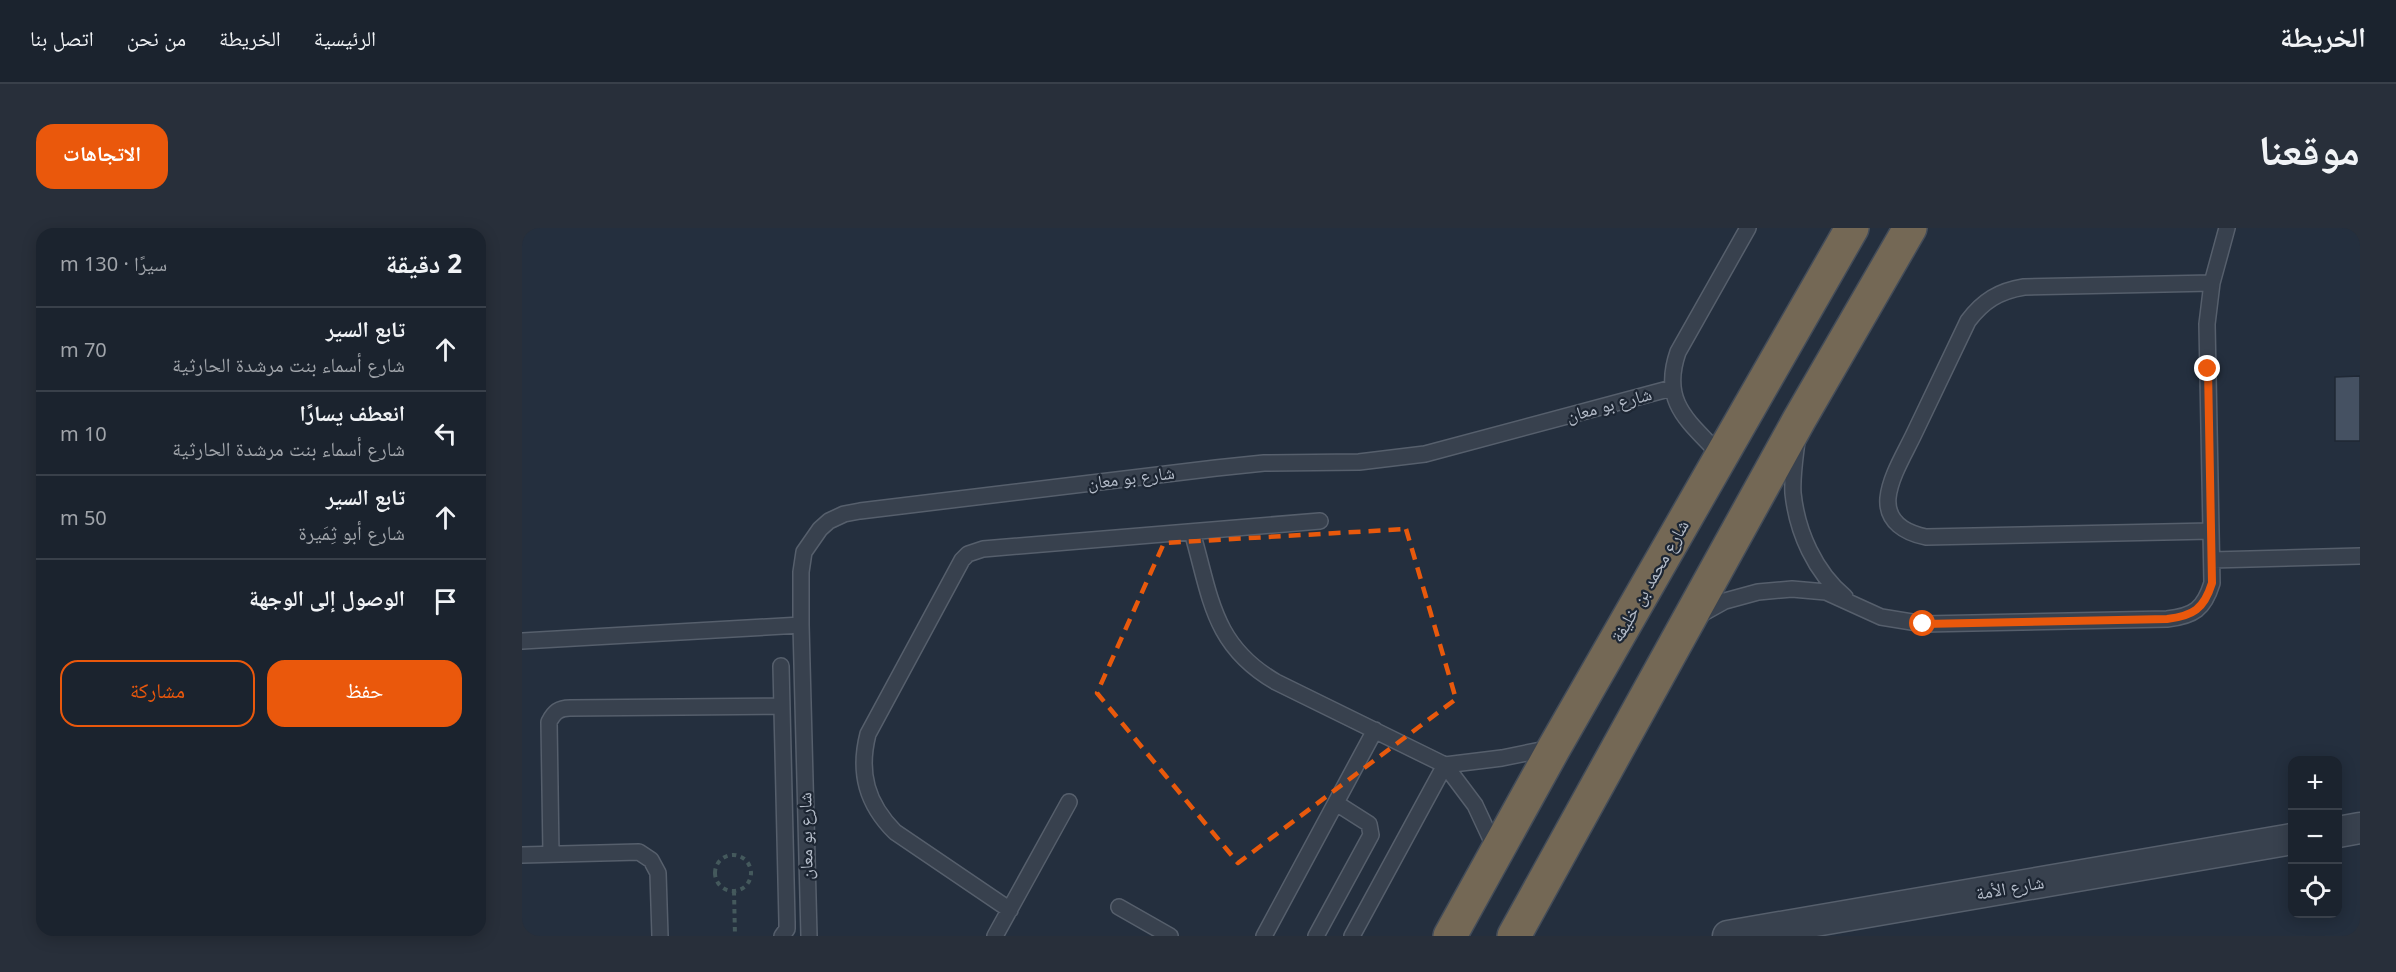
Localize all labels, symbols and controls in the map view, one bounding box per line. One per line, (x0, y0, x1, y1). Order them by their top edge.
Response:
text: الخريطة (2280, 17, 2366, 55)
text: اتصل بنا (30, 24, 94, 52)
text: من نحن (127, 24, 186, 52)
text: الخريطة (219, 24, 281, 52)
text: الرئيسية (314, 24, 376, 52)
text: موقعنا (2259, 120, 2360, 177)
button: الاتجاهات (36, 124, 168, 189)
text: 2 دقيقة (386, 245, 462, 281)
text: سيرًا · 130 m (60, 250, 167, 277)
text: تابع السير (326, 313, 405, 343)
icon: ahead (429, 333, 462, 366)
text: 70 m (60, 336, 107, 363)
text: شارع أسماء بنت مرشدة الحارثية (172, 351, 405, 378)
route end (2194, 355, 2220, 381)
street label: شارع بو معان (1563, 381, 1654, 427)
text: انعطف يسارًا (300, 397, 405, 427)
icon: left (429, 417, 462, 450)
text: 10 m (60, 420, 107, 447)
text: شارع أسماء بنت مرشدة الحارثية (172, 435, 405, 462)
street label: شارع بو معان (1086, 460, 1176, 494)
text: تابع السير (326, 481, 405, 511)
icon: ahead (429, 501, 462, 534)
text: 50 m (60, 504, 107, 531)
street label: شارع محمد بن خليفة (1604, 515, 1694, 646)
text: شارع أبو ثِمَيرة (298, 519, 405, 546)
text: الوصول إلى الوجهة (249, 582, 405, 612)
icon: arrive (429, 585, 462, 618)
route start (1909, 610, 1935, 636)
button: مشاركة (60, 660, 255, 727)
button: حفظ (267, 660, 462, 727)
map controls (2288, 756, 2342, 918)
button: + (2288, 756, 2342, 810)
street label: شارع بو معان (792, 792, 818, 880)
button: − (2288, 810, 2342, 864)
button: locate (2288, 864, 2342, 918)
street label: شارع الأمة (1974, 869, 2046, 905)

